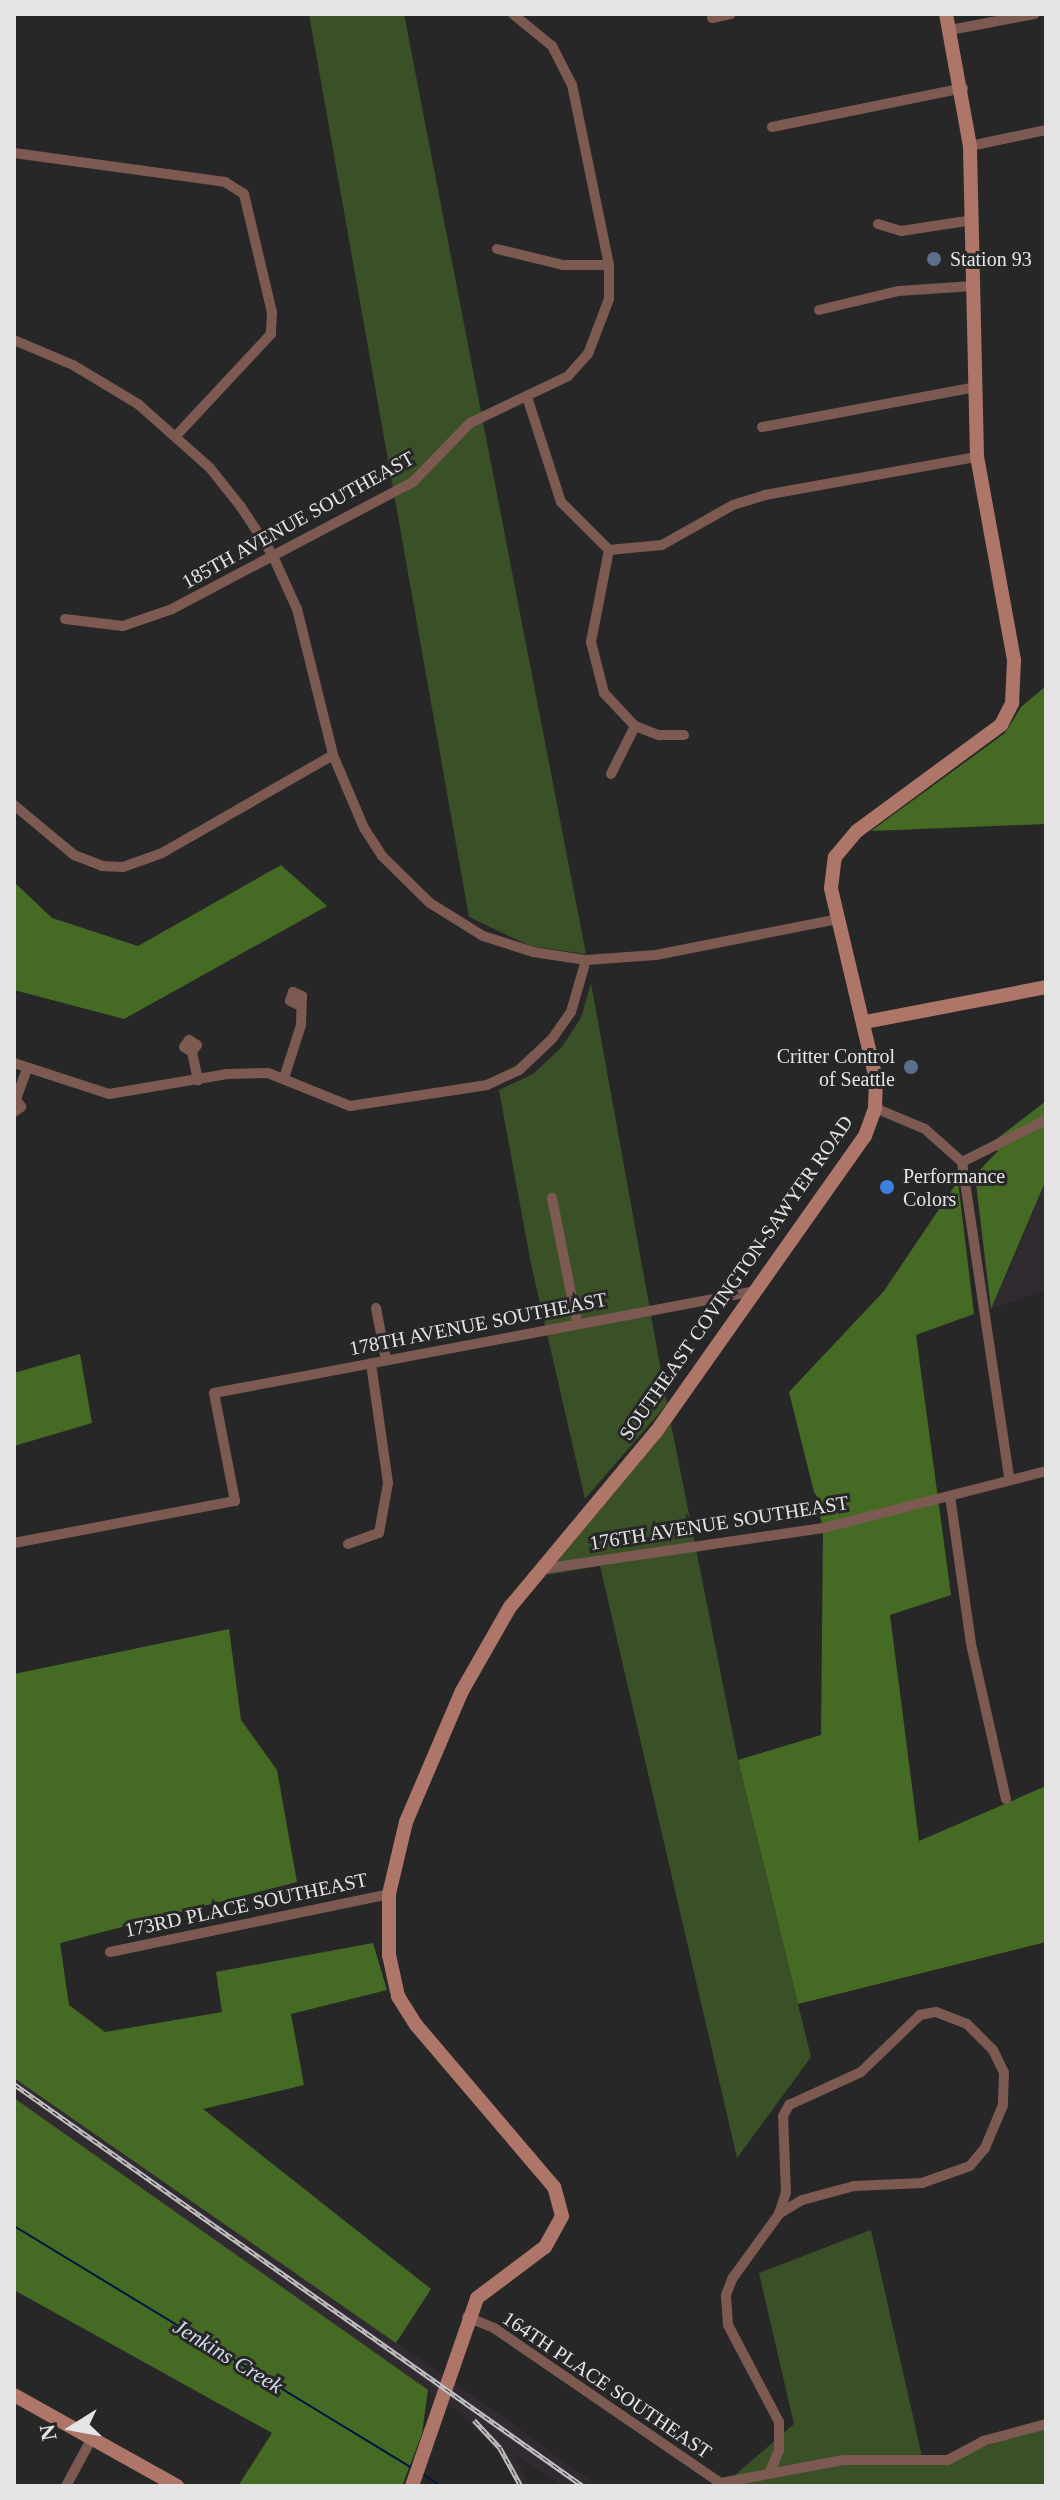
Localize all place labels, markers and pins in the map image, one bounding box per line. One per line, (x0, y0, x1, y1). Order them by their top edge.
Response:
place label: Station 93 (950, 247, 1032, 271)
marker: Station 93 (925, 250, 943, 268)
place label: Critter Control of Seattle (777, 1044, 895, 1091)
marker: Critter Control of Seattle (902, 1058, 920, 1076)
place label: Performance Colors (903, 1164, 1005, 1211)
marker: Performance Colors (878, 1178, 896, 1196)

